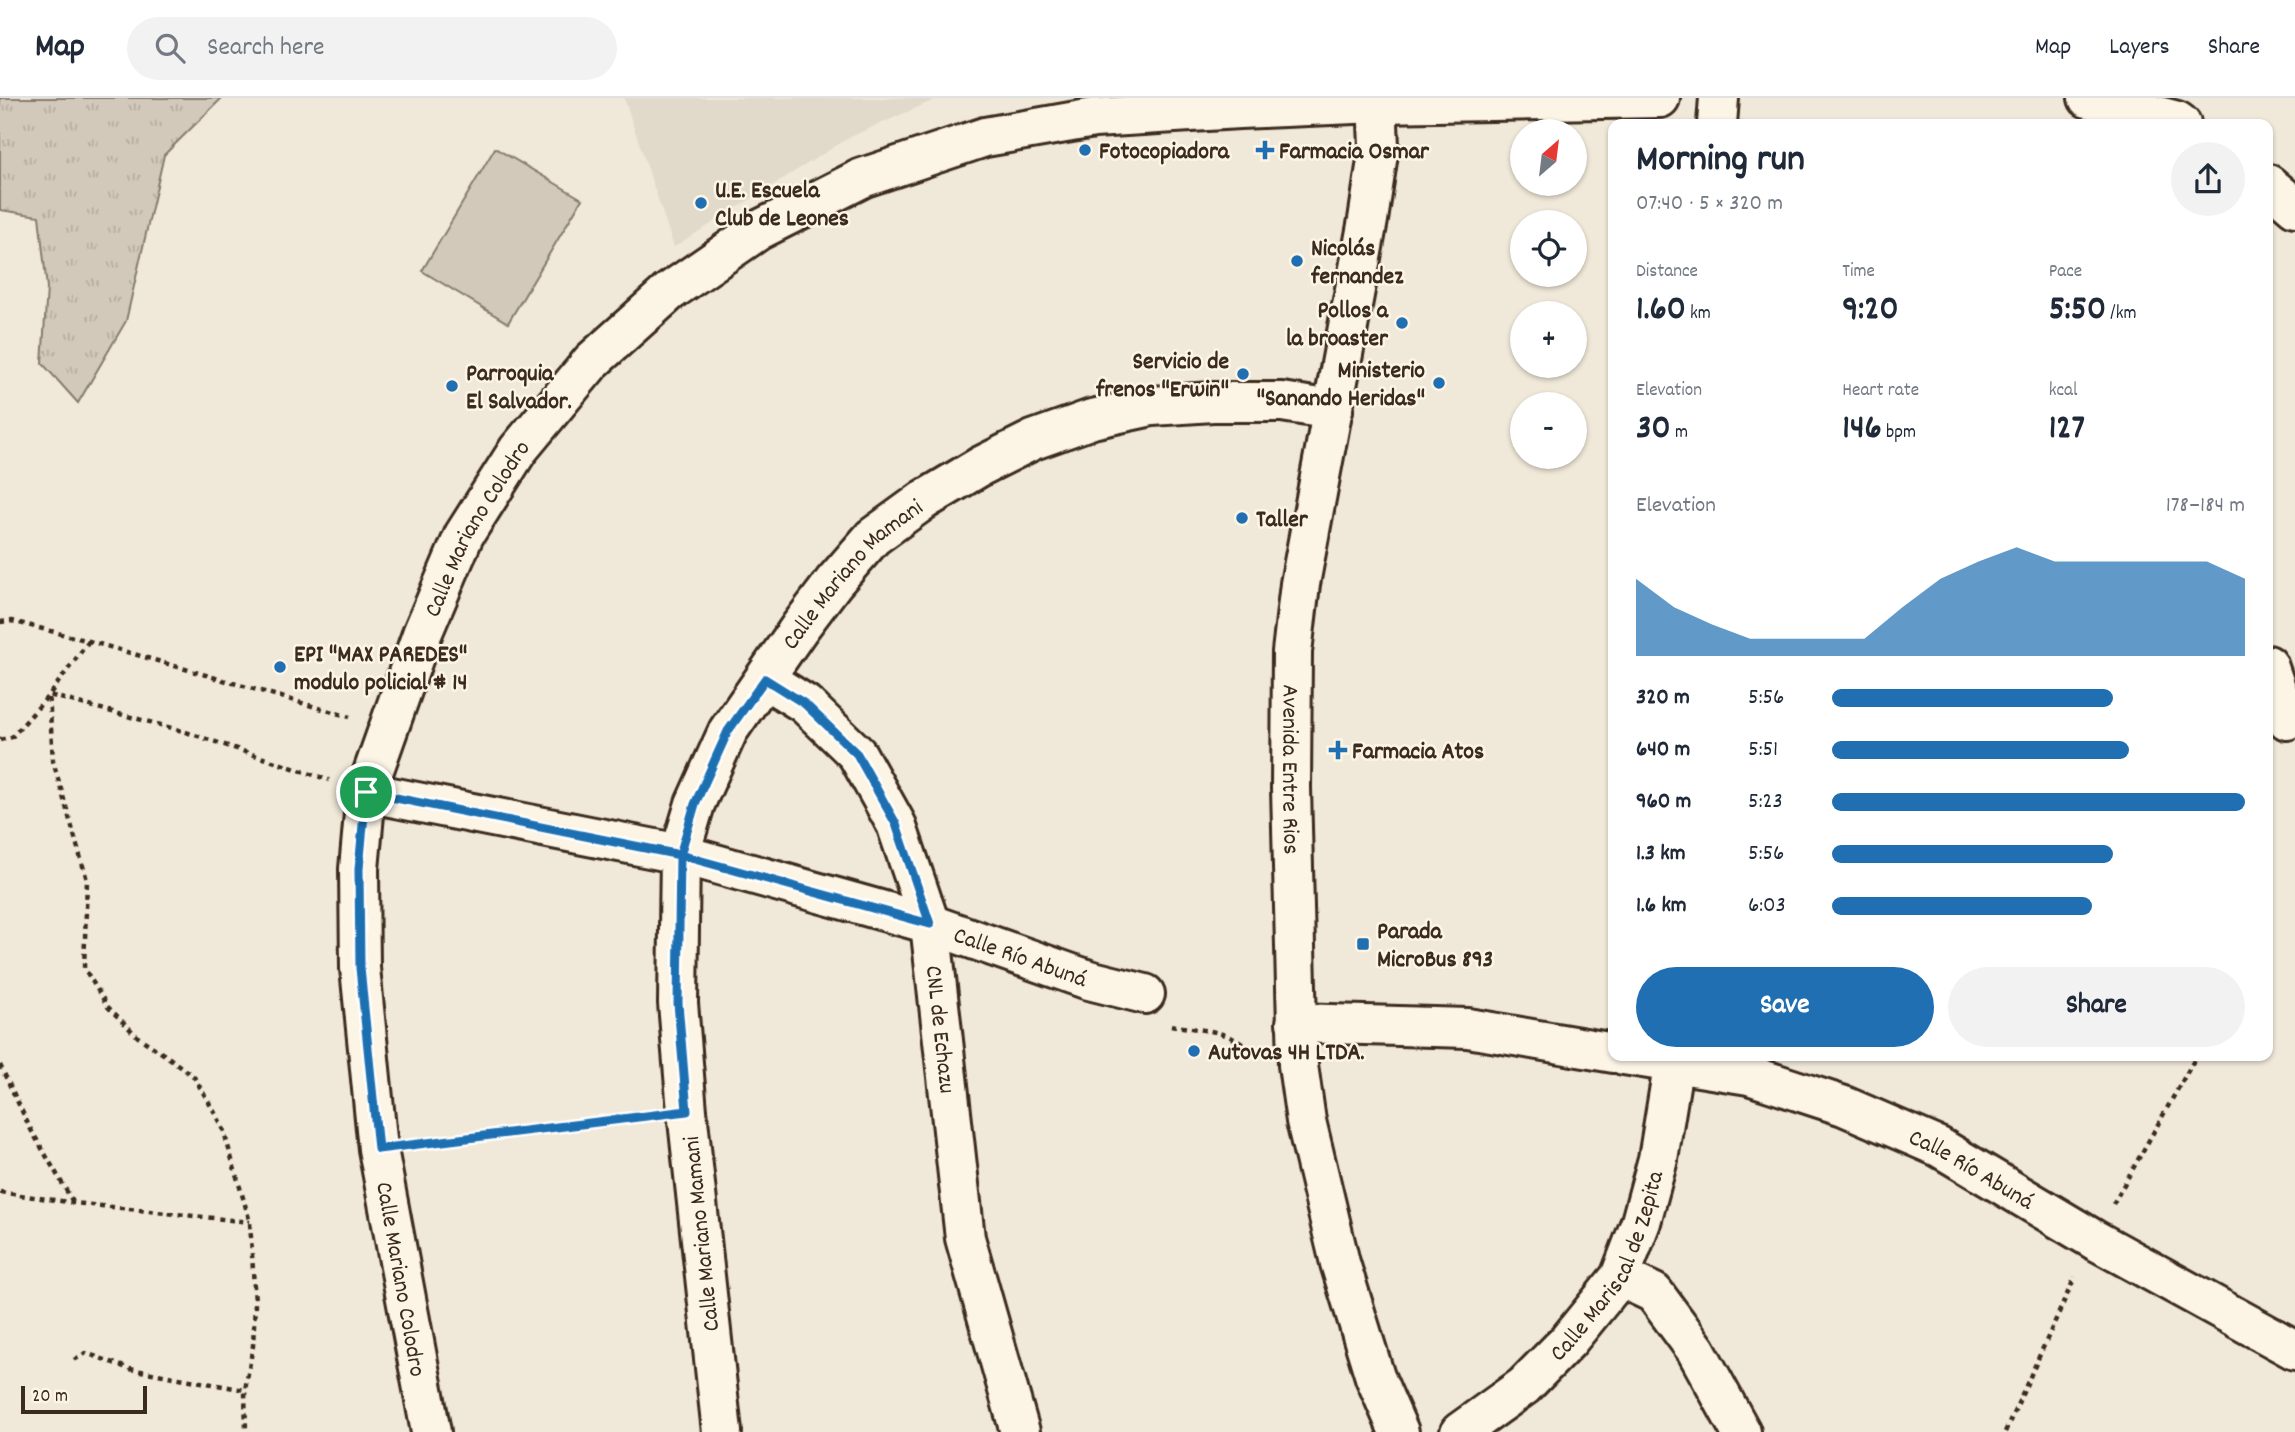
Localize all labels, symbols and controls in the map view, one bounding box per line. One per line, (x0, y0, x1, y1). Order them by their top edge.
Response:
search box (127, 17, 617, 80)
text: Map (35, 25, 85, 72)
icon: search (151, 29, 189, 67)
text: Search here (207, 30, 325, 67)
text: Map (2035, 31, 2071, 65)
text: Layers (2109, 31, 2170, 65)
text: Share (2208, 31, 2260, 65)
north arrow (1510, 119, 1587, 196)
map controls (1510, 119, 1587, 469)
text: Morning run (1636, 134, 1805, 189)
place label: Fotocopiadora (1099, 136, 1230, 170)
place label: Farmacia Osmar (1279, 136, 1430, 170)
marker: Fotocopiadora (1077, 142, 1093, 158)
marker: Farmacia Osmar (1257, 142, 1273, 158)
button: share (2171, 142, 2245, 216)
place label: U.E. Escuela Club de Leones (715, 175, 849, 237)
text: 07:40 · 5 × 320 m (1636, 188, 1783, 221)
marker: U.E. Escuela Club de Leones (693, 195, 709, 211)
button: locate (1510, 210, 1587, 287)
place label: Nicolás fernandez (1310, 233, 1404, 295)
marker: Nicolás fernandez (1289, 253, 1305, 269)
text: Distance (1636, 259, 1698, 286)
text: Time (1842, 259, 1875, 286)
text: Pace (2049, 259, 2082, 286)
text: 1.60 (1636, 286, 1686, 336)
text: 9:20 (1842, 286, 1899, 336)
text: 5:50 (2049, 286, 2106, 336)
place label: Pollos a la broaster (1286, 295, 1389, 357)
button: + (1510, 301, 1587, 378)
text: km (1686, 301, 1711, 328)
text: /km (2106, 301, 2137, 328)
marker: Pollos a la broaster (1394, 315, 1410, 331)
place label: Servicio de frenos "Erwin" (1095, 346, 1229, 408)
place label: Ministerio "Sanando Heridas" (1256, 355, 1425, 417)
place label: Parroquia El Salvador. (466, 358, 572, 420)
marker: Servicio de frenos "Erwin" (1235, 366, 1251, 382)
marker: Ministerio "Sanando Heridas" (1431, 375, 1447, 391)
marker: Parroquia El Salvador. (444, 378, 460, 394)
text: Elevation (1636, 378, 1702, 405)
text: Heart rate (1842, 378, 1919, 405)
text: kcal (2049, 378, 2078, 405)
button: − (1510, 392, 1587, 469)
text: 30 (1636, 405, 1671, 455)
text: 146 (1842, 405, 1882, 455)
text: 127 (2049, 405, 2085, 455)
text: m (1671, 420, 1688, 447)
text: bpm (1882, 420, 1916, 447)
street label: Calle Mariano Colodro (417, 434, 540, 623)
text: Elevation (1636, 490, 1716, 523)
text: 178–184 m (2166, 490, 2245, 523)
street label: Calle Mariano Mamani (775, 492, 931, 658)
place label: Taller (1256, 504, 1309, 538)
marker: Taller (1234, 510, 1250, 526)
place label: EPI "MAX PAREDES" modulo policial # 14 (294, 639, 468, 701)
marker: EPI "MAX PAREDES" modulo policial # 14 (272, 659, 288, 675)
text: 320 m (1636, 682, 1690, 715)
text: 5:56 (1748, 682, 1784, 715)
street label: Avenida Entre Rios (1271, 684, 1307, 855)
text: 640 m (1636, 734, 1690, 767)
text: 5:51 (1748, 734, 1778, 767)
place label: Farmacia Atos (1352, 736, 1484, 770)
marker: Farmacia Atos (1330, 742, 1346, 758)
pin (336, 762, 396, 822)
icon: arrive (347, 773, 385, 811)
text: 960 m (1636, 786, 1691, 819)
text: 5:23 (1748, 786, 1783, 819)
text: 1.3 km (1636, 838, 1686, 871)
text: 5:56 (1748, 838, 1784, 871)
text: 1.6 km (1636, 890, 1687, 923)
text: 6:03 (1748, 890, 1786, 923)
place label: Parada MicroBus 893 (1377, 916, 1493, 978)
street label: Calle Río Abuná (948, 920, 1091, 998)
marker: Parada MicroBus 893 (1355, 936, 1371, 952)
street label: CNL de Echazu (915, 964, 963, 1095)
button: Save (1636, 967, 1934, 1047)
button: Share (1948, 967, 2245, 1047)
place label: Autovas 4H LTDA. (1208, 1037, 1364, 1071)
marker: Autovas 4H LTDA. (1186, 1043, 1202, 1059)
street label: Calle Río Abuná (1903, 1122, 2040, 1220)
street label: Calle Mariano Mamani (676, 1134, 730, 1333)
street label: Calle Mariscal de Zepita (1543, 1167, 1674, 1370)
street label: Calle Mariano Colodro (365, 1179, 433, 1380)
scale bar (21, 1383, 147, 1415)
text: 20 m (32, 1384, 68, 1411)

